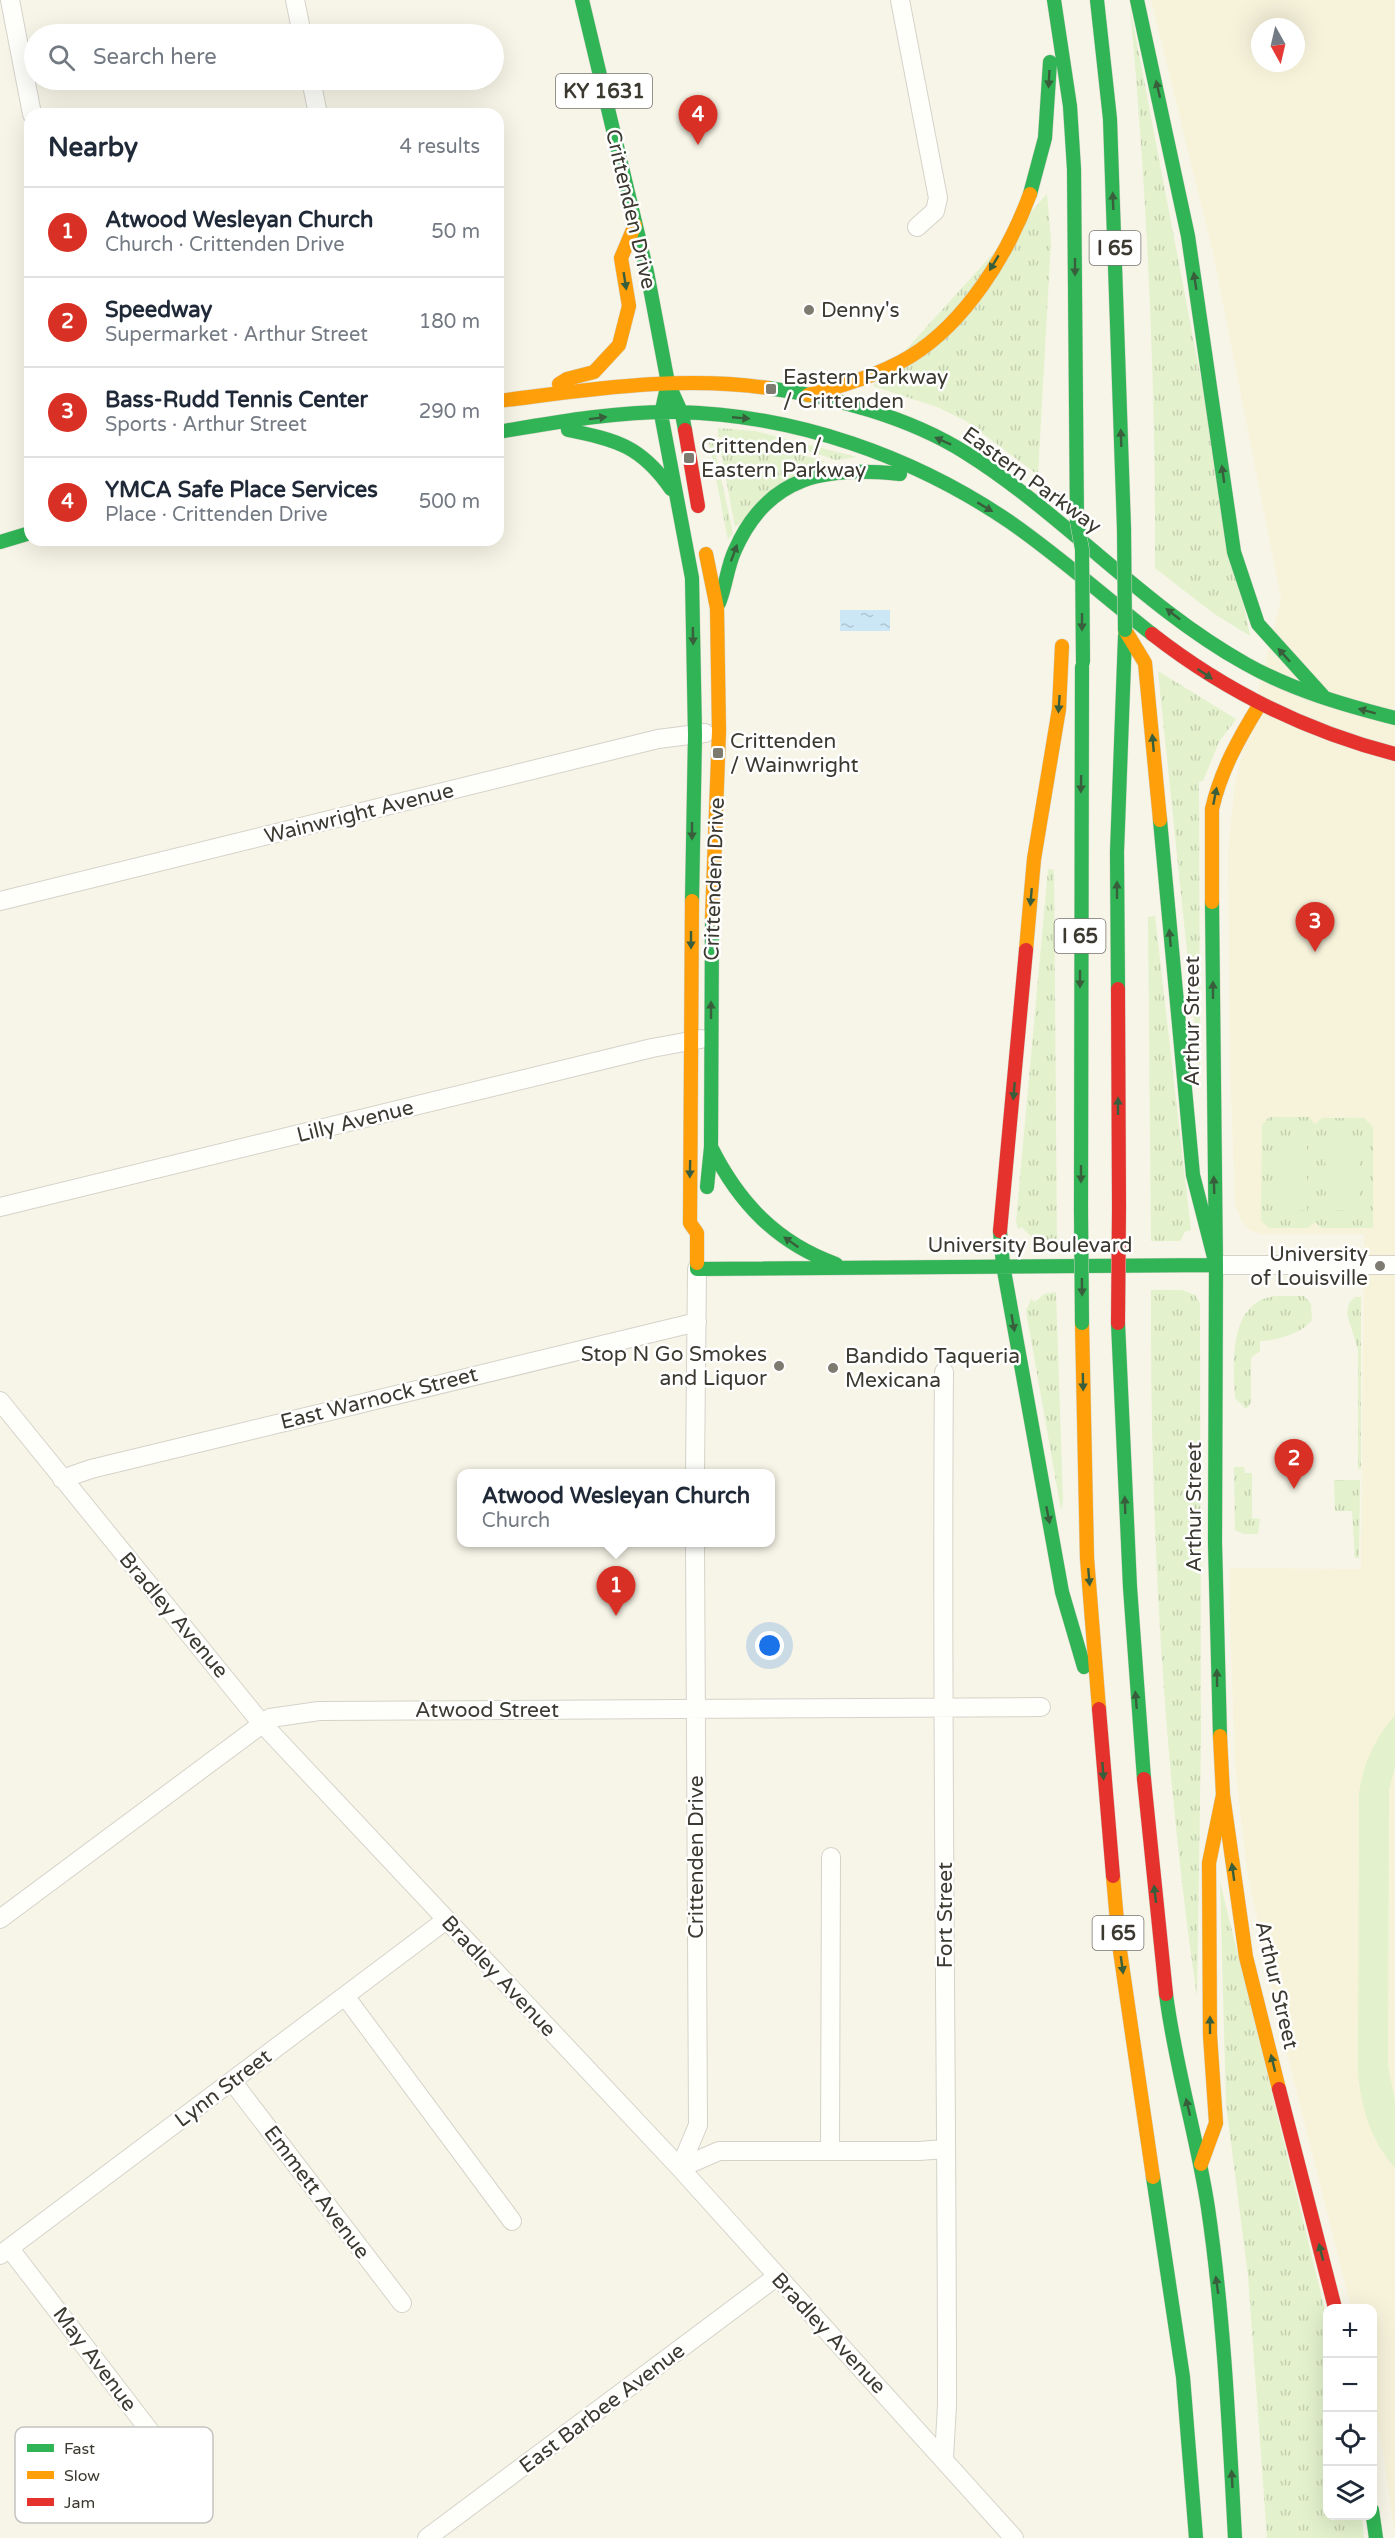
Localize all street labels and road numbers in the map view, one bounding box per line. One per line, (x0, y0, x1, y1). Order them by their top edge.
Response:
road number: KY 1631 (556, 74, 652, 108)
street label: Crittenden Drive (600, 127, 661, 292)
road number: I 65 (1090, 231, 1140, 265)
street label: Eastern Parkway (957, 422, 1106, 539)
street label: Wainwright Avenue (262, 778, 457, 849)
street label: Crittenden Drive (699, 797, 730, 961)
road number: I 65 (1054, 919, 1106, 953)
street label: Arthur Street (1180, 956, 1205, 1086)
street label: Lilly Avenue (294, 1095, 416, 1148)
street label: University Boulevard (927, 1233, 1133, 1258)
street label: East Warnock Street (278, 1362, 480, 1435)
street label: Arthur Street (1182, 1442, 1207, 1572)
street label: Bradley Avenue (114, 1547, 234, 1683)
street label: Atwood Street (415, 1698, 559, 1723)
street label: Crittenden Drive (684, 1775, 709, 1939)
street label: Fort Street (933, 1862, 958, 1968)
street label: Bradley Avenue (436, 1911, 561, 2042)
road number: I 65 (1092, 1916, 1144, 1950)
street label: Arthur Street (1250, 1919, 1303, 2052)
street label: Lynn Street (170, 2044, 277, 2133)
street label: Emmett Avenue (258, 2121, 375, 2264)
street label: Bradley Avenue (766, 2268, 891, 2399)
street label: May Avenue (47, 2302, 142, 2416)
street label: East Barbee Avenue (515, 2338, 690, 2479)

